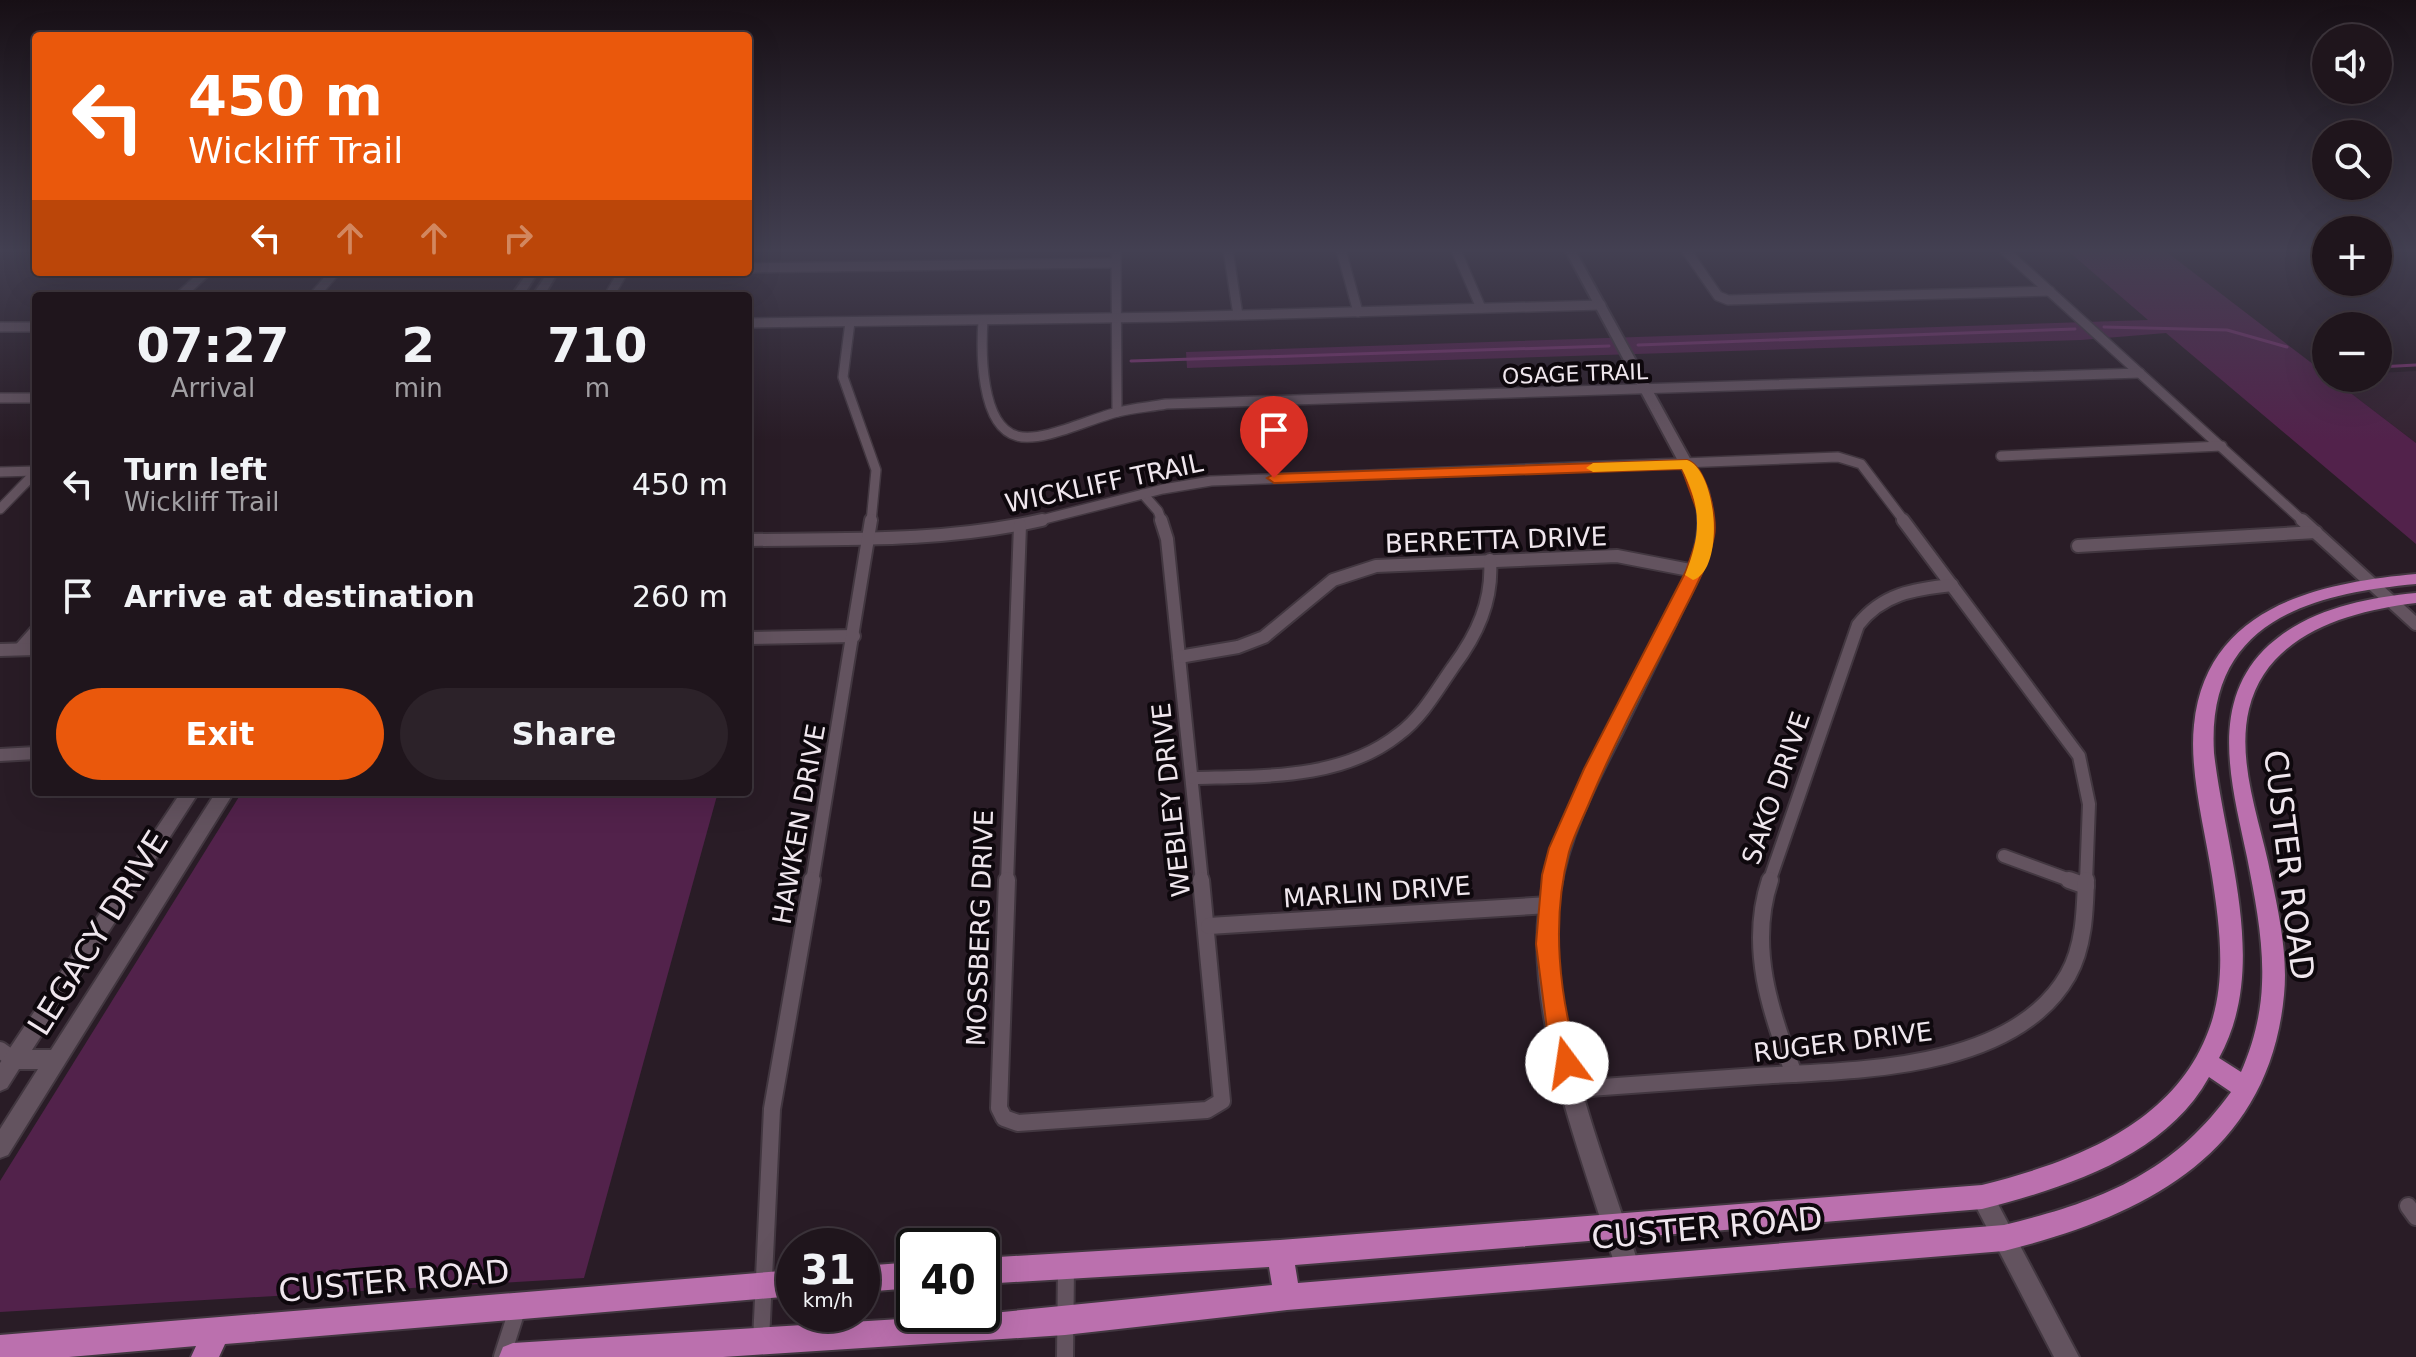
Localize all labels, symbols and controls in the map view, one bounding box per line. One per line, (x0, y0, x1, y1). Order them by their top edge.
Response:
map controls (2312, 24, 2392, 392)
button: sound (2312, 24, 2392, 104)
text: 450 m (188, 63, 383, 128)
icon: left (56, 64, 160, 168)
button: search (2312, 120, 2392, 200)
text: Wickliff Trail (188, 130, 403, 171)
icon: left (244, 216, 288, 260)
icon: ahead (328, 216, 372, 260)
icon: ahead (412, 216, 456, 260)
icon: right (496, 216, 540, 260)
button: + (2312, 216, 2392, 296)
button: − (2312, 312, 2392, 392)
text: 07:27 (136, 317, 289, 373)
text: 2 (402, 317, 435, 373)
text: 710 (547, 317, 647, 373)
street label: OSAGE TRAIL (1502, 359, 1649, 389)
text: Arrival (171, 373, 255, 403)
text: min (394, 373, 443, 403)
text: m (585, 373, 610, 403)
pin (1240, 396, 1308, 478)
icon: arrive (1252, 408, 1296, 452)
street label: WICKLIFF TRAIL (1002, 447, 1206, 519)
text: Turn left (124, 452, 267, 487)
icon: left (56, 462, 100, 506)
text: 450 m (632, 467, 728, 502)
text: Wickliff Trail (124, 487, 279, 517)
street label: BERRETTA DRIVE (1384, 521, 1608, 559)
icon: arrive (56, 574, 100, 618)
text: Arrive at destination (124, 579, 475, 614)
text: 260 m (632, 579, 728, 614)
button: Exit (56, 688, 384, 780)
button: Share (400, 688, 728, 780)
street label: WEBLEY DRIVE (1146, 701, 1196, 899)
street label: SAKO DRIVE (1736, 708, 1816, 868)
street label: HAWKEN DRIVE (767, 722, 831, 926)
street label: CUSTER ROAD (2256, 748, 2322, 982)
street label: MOSSBERG DRIVE (961, 809, 999, 1047)
street label: LEGACY DRIVE (20, 824, 176, 1042)
street label: MARLIN DRIVE (1282, 870, 1472, 914)
street label: RUGER DRIVE (1752, 1016, 1934, 1068)
position arrow (1525, 1021, 1609, 1105)
street label: CUSTER ROAD (1590, 1199, 1824, 1257)
speed limit sign: 40 (896, 1228, 1000, 1332)
text: 31 (800, 1247, 856, 1293)
street label: CUSTER ROAD (277, 1252, 511, 1310)
text: km/h (803, 1288, 853, 1312)

